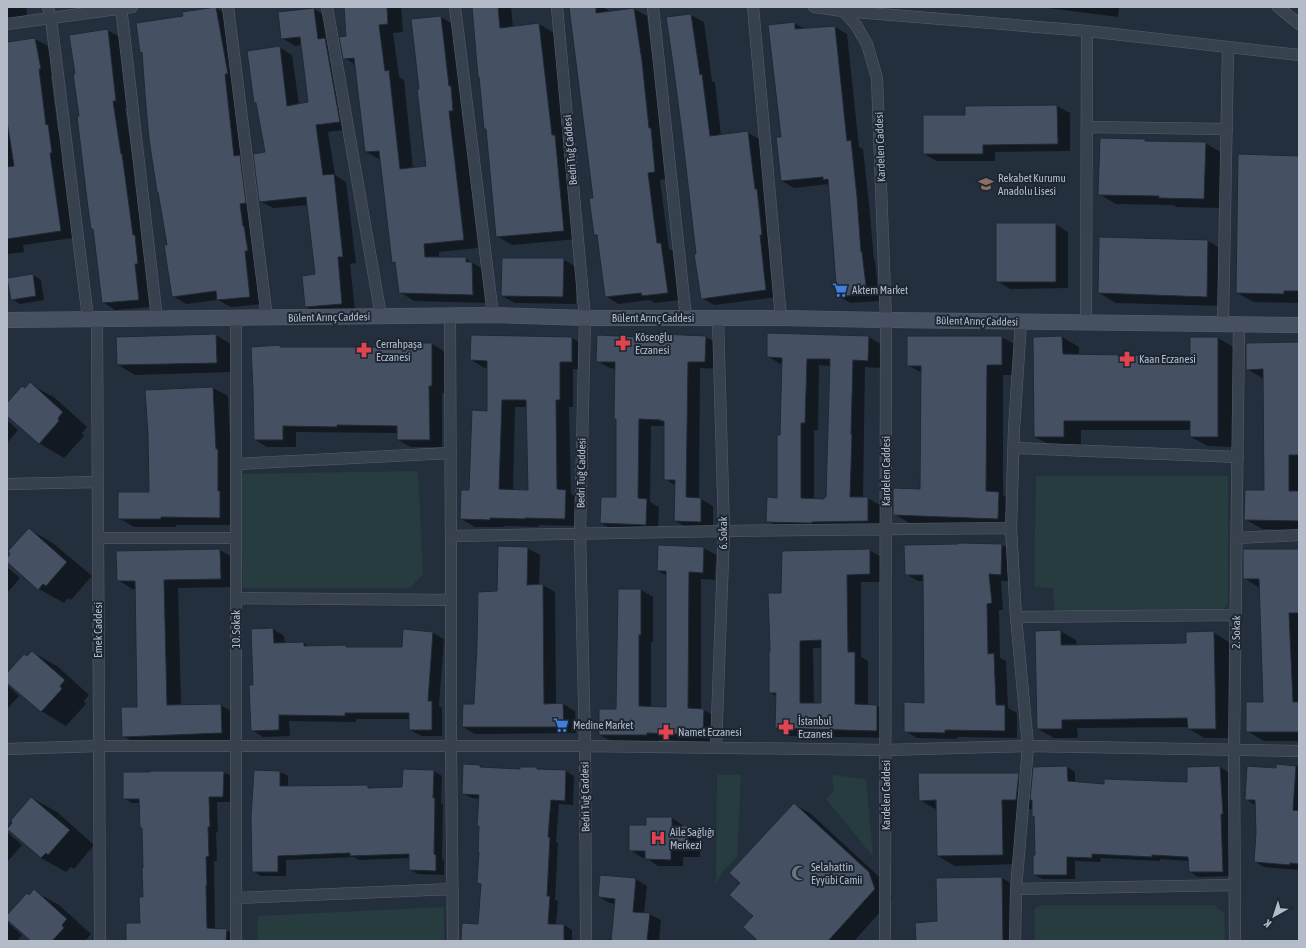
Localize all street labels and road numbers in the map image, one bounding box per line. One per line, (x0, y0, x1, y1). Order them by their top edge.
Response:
street label: Kardelen Caddesi (873, 112, 887, 182)
street label: Bedri Tuğ Caddesi (561, 114, 579, 186)
street label: Bülent Arınç Caddesi (288, 310, 370, 324)
street label: Bülent Arınç Caddesi (612, 312, 694, 324)
street label: Bülent Arınç Caddesi (936, 314, 1018, 328)
street label: Kardelen Caddesi (880, 436, 892, 506)
street label: Bedri Tuğ Caddesi (574, 438, 588, 508)
street label: 6. Sokak (717, 516, 729, 550)
street label: Emek Caddesi (92, 602, 104, 658)
street label: 10. Sokak (230, 610, 242, 648)
street label: 2. Sokak (1230, 615, 1242, 649)
street label: Kardelen Caddesi (880, 760, 892, 830)
street label: Bedri Tuğ Caddesi (578, 762, 592, 832)

